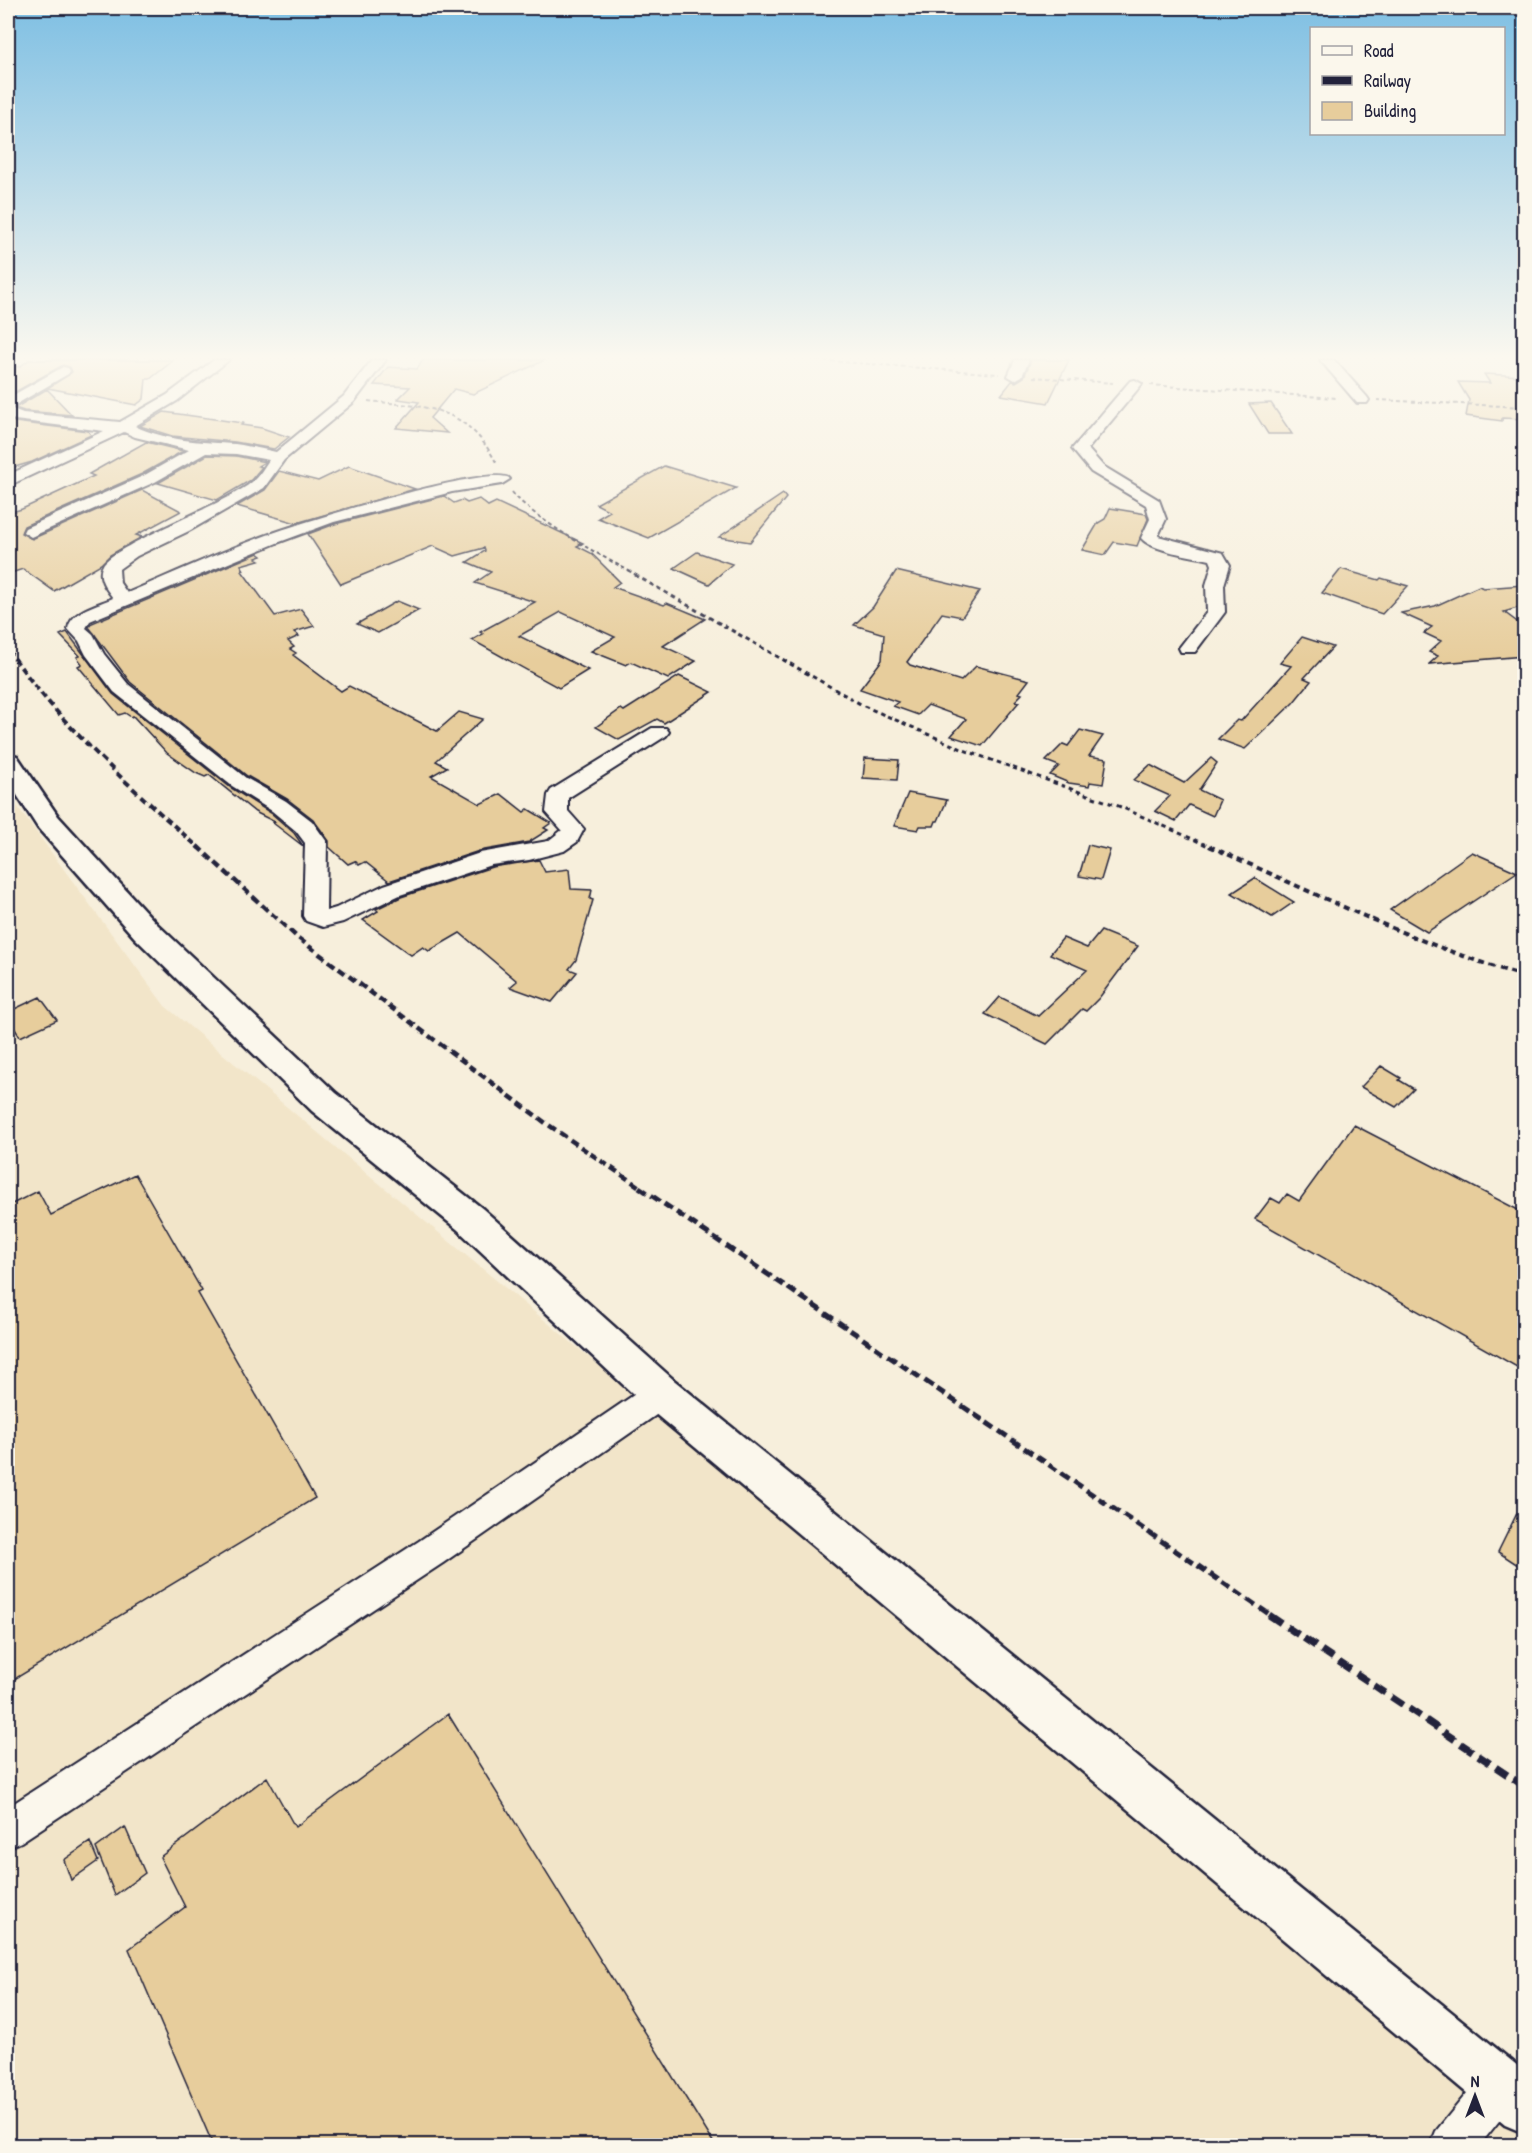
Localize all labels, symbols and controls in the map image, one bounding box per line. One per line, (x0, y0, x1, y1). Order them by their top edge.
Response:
legend (1310, 27, 1505, 135)
text: Road (1364, 38, 1394, 63)
text: Railway (1364, 68, 1411, 93)
text: Building (1364, 98, 1416, 123)
north arrow (1445, 2066, 1505, 2126)
text: N (1471, 2070, 1480, 2092)

